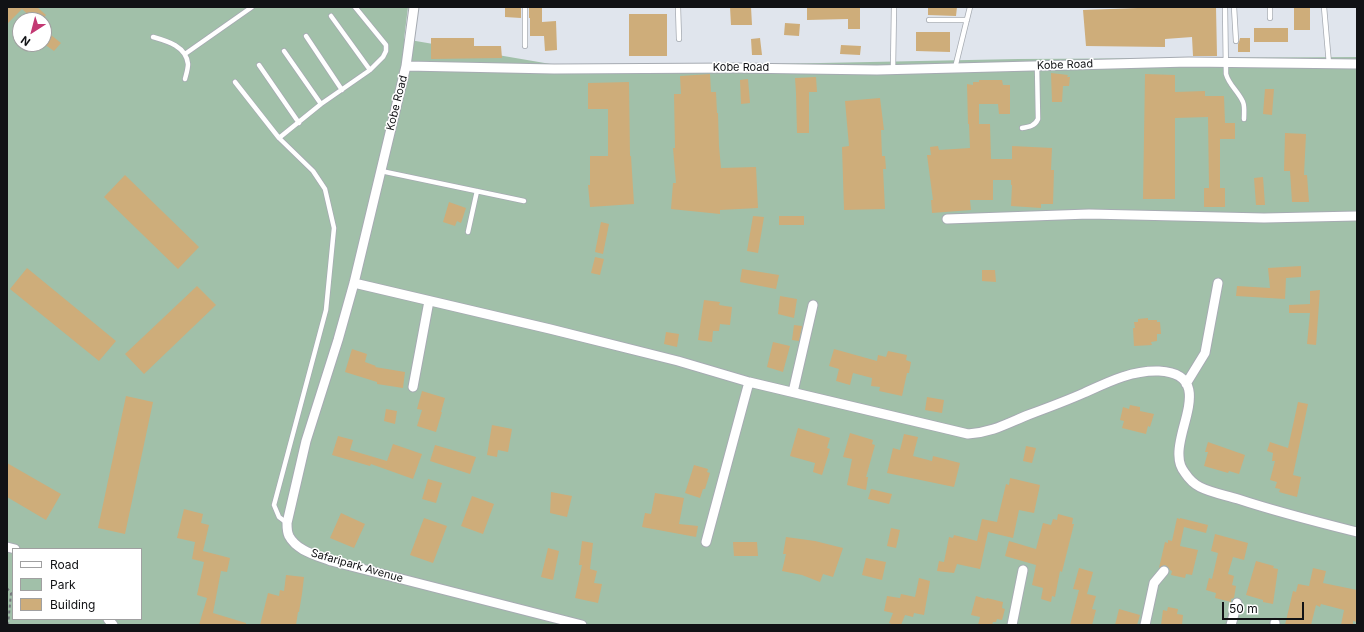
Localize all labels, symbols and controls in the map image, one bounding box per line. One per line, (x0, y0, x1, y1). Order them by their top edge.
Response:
north arrow (12, 12, 52, 52)
text: N (18, 33, 33, 49)
street label: Kobe Road (1037, 57, 1093, 73)
street label: Kobe Road (713, 61, 769, 75)
street label: Kobe Road (384, 74, 410, 132)
street label: Safaripark Avenue (309, 547, 405, 585)
legend (12, 548, 142, 620)
text: Road (50, 557, 79, 572)
text: Park (50, 577, 76, 592)
scale bar (1224, 594, 1306, 620)
text: Building (50, 597, 95, 612)
text: 50 m (1229, 601, 1258, 616)

